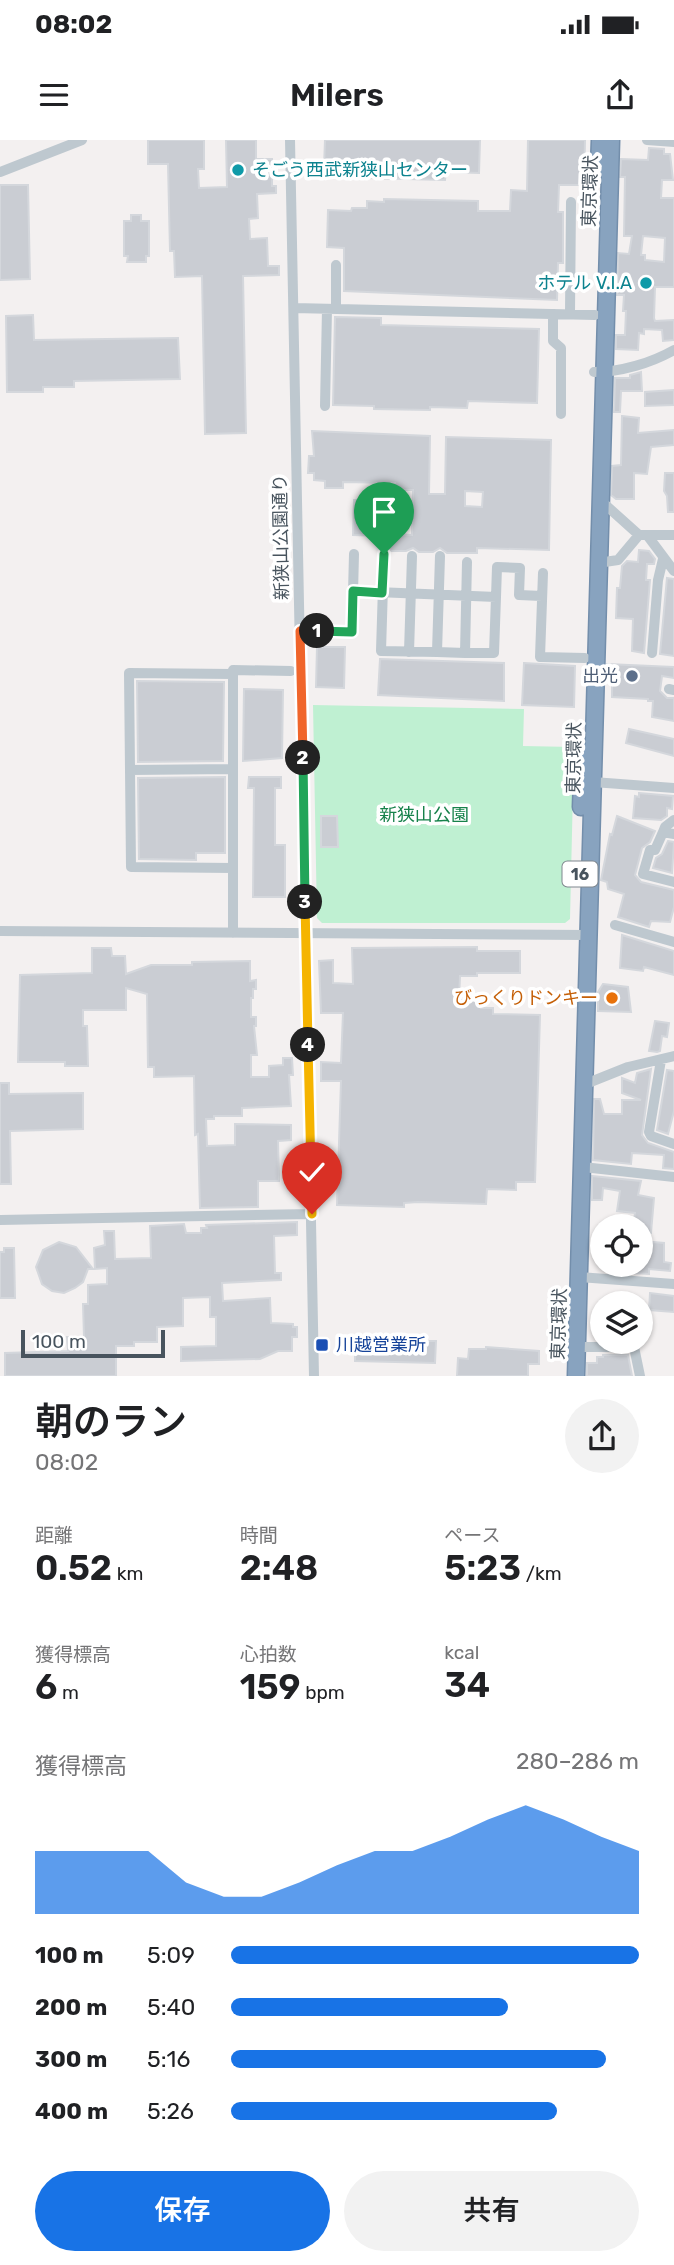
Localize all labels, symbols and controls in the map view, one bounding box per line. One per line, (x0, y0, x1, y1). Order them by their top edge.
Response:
text: 08:02 (35, 9, 112, 40)
icon: menu (35, 76, 73, 114)
text: Milers (290, 76, 384, 114)
icon: share (601, 76, 639, 114)
street label: 東京環状 (578, 155, 602, 227)
place label: そごう西武新狭山センター (252, 159, 468, 181)
marker: そごう西武新狭山センター (230, 162, 246, 178)
place label: ホテル V.I.A (537, 272, 632, 294)
marker: ホテル V.I.A (638, 275, 654, 291)
street label: 新狭山公園通り (269, 474, 293, 600)
pin (354, 482, 414, 554)
icon: arrive (365, 493, 403, 531)
pin: 1 (300, 614, 334, 648)
text: 1 (312, 619, 321, 642)
place label: 出光 (582, 665, 618, 687)
marker: 出光 (624, 668, 640, 684)
street label: 東京環状 (562, 722, 586, 794)
pin: 2 (286, 740, 320, 776)
text: 2 (296, 746, 309, 769)
park label: 新狭山公園 (379, 804, 469, 826)
road number: 16 (562, 862, 598, 887)
pin: 3 (288, 884, 322, 920)
text: 3 (298, 890, 311, 913)
place label: びっくりドンキー (454, 987, 598, 1009)
marker: びっくりドンキー (604, 990, 620, 1006)
pin: 4 (290, 1028, 326, 1062)
text: 4 (301, 1033, 314, 1056)
pin (282, 1142, 342, 1214)
icon: check (293, 1153, 331, 1191)
map controls (590, 1214, 653, 1354)
button: locate (590, 1214, 653, 1277)
street label: 東京環状 (547, 1288, 571, 1360)
button: layers (590, 1291, 653, 1354)
scale bar (21, 1327, 164, 1359)
text: 100 m (32, 1330, 86, 1353)
place label: 川越営業所 (336, 1334, 426, 1356)
marker: 川越営業所 (314, 1337, 330, 1353)
text: 朝のラン (35, 1399, 187, 1445)
button: share (565, 1399, 639, 1473)
text: 08:02 (35, 1448, 98, 1476)
text: 距離 (35, 1524, 73, 1547)
text: 時間 (240, 1524, 278, 1547)
text: ペース (444, 1524, 500, 1547)
text: 0.52 (35, 1547, 112, 1589)
text: 2:48 (240, 1547, 318, 1589)
text: 5:23 (444, 1547, 521, 1589)
text: km (112, 1562, 143, 1585)
text: /km (521, 1562, 562, 1585)
text: kcal (444, 1641, 479, 1664)
text: 獲得標高 (35, 1643, 111, 1666)
text: 心拍数 (240, 1643, 297, 1666)
text: 34 (444, 1664, 490, 1706)
text: 6 (35, 1666, 57, 1708)
text: 159 (240, 1666, 301, 1708)
text: m (57, 1681, 79, 1704)
text: bpm (301, 1681, 345, 1704)
text: 280–286 m (516, 1747, 639, 1775)
text: 獲得標高 (35, 1752, 127, 1780)
text: 100 m (35, 1941, 104, 1969)
text: 5:09 (147, 1941, 195, 1969)
text: 200 m (35, 1993, 107, 2021)
text: 5:40 (147, 1993, 195, 2021)
text: 300 m (35, 2045, 107, 2073)
text: 5:16 (147, 2045, 190, 2073)
text: 400 m (35, 2097, 108, 2125)
text: 5:26 (147, 2097, 194, 2125)
button: 保存 (35, 2171, 330, 2251)
button: 共有 (344, 2171, 639, 2251)

